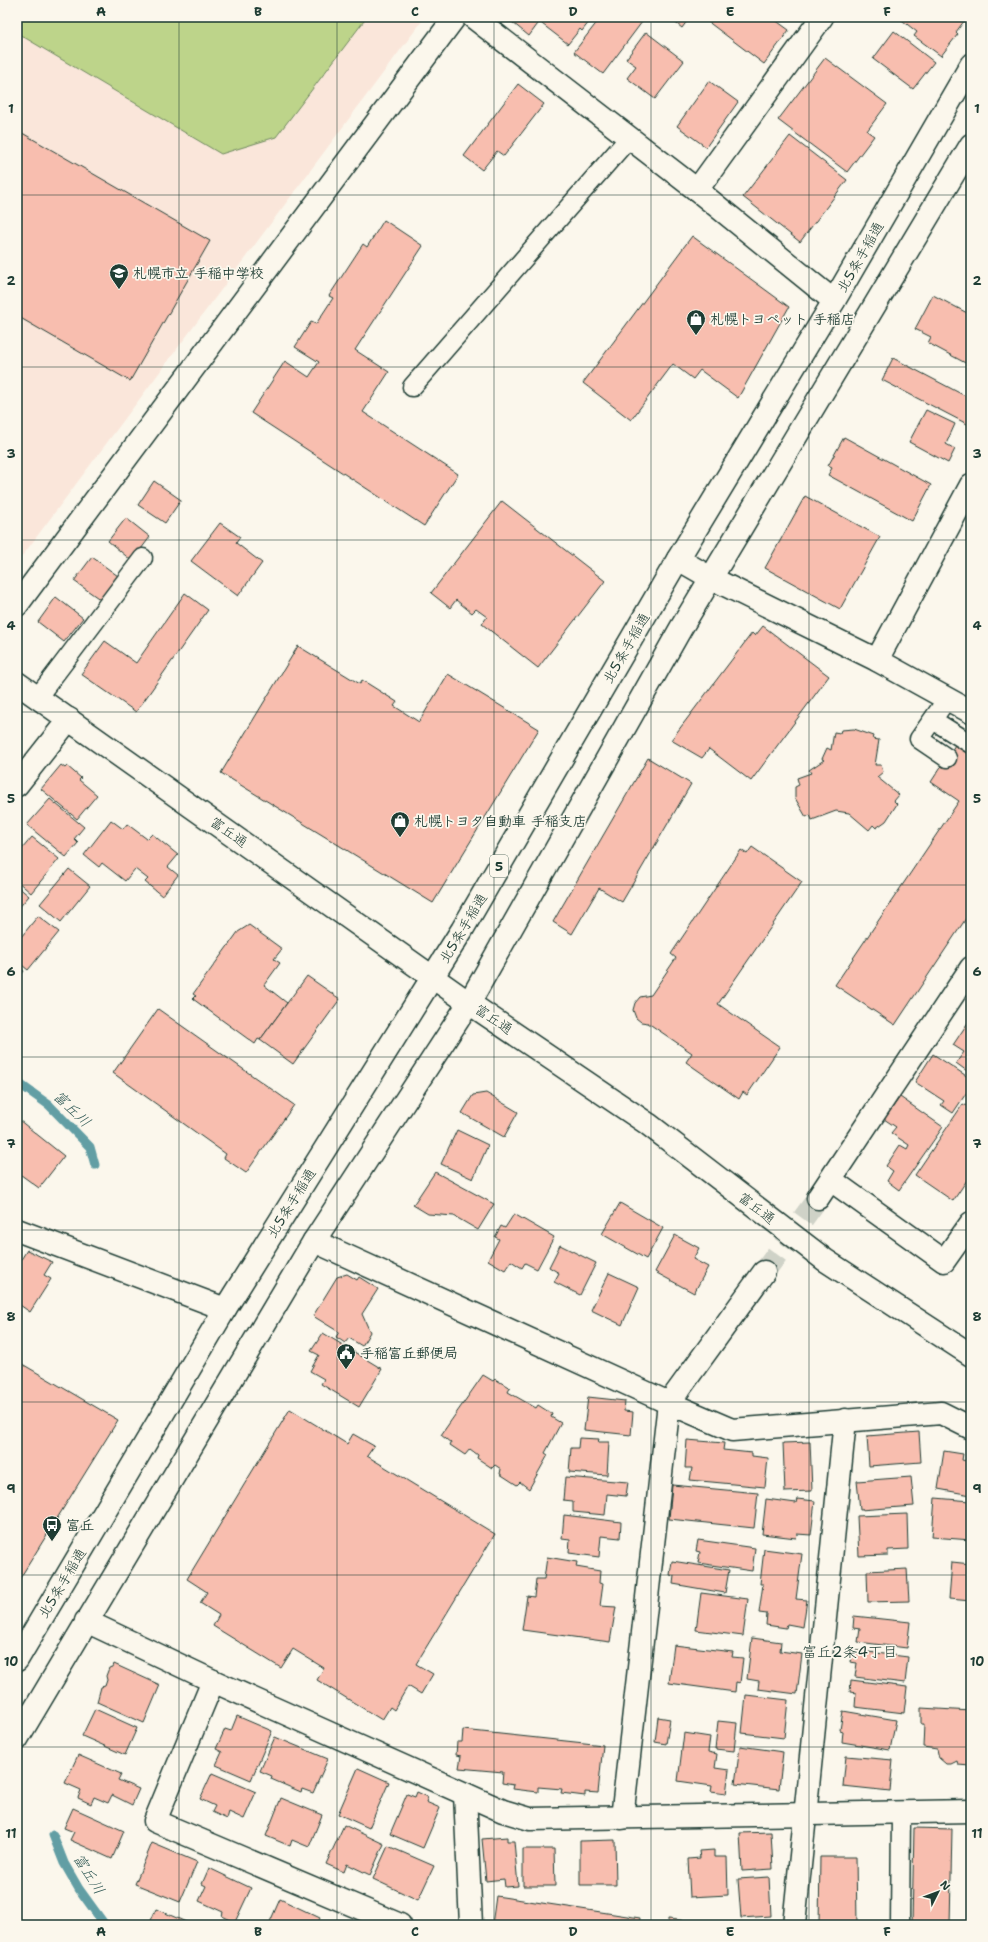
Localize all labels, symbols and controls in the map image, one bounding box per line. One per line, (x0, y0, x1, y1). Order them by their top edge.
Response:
text: A (96, 3, 106, 20)
text: B (254, 3, 262, 20)
text: C (411, 3, 419, 20)
text: D (568, 3, 578, 20)
text: E (726, 3, 735, 20)
text: F (883, 3, 891, 20)
text: 1 (8, 100, 14, 117)
text: 1 (974, 100, 980, 117)
street label: 北5条手稲通 (833, 218, 887, 296)
school or university icon: 札幌市立 手稲中学校 (108, 262, 130, 290)
place label: 札幌市立 手稲中学校 (133, 264, 264, 282)
text: 2 (6, 272, 16, 289)
text: 2 (972, 272, 982, 289)
shop icon: 札幌トヨペット 手稲店 (685, 308, 707, 336)
place label: 札幌トヨペット 手稲店 (710, 310, 855, 328)
text: 3 (6, 445, 16, 462)
text: 3 (972, 445, 982, 462)
street label: 北5条手稲通 (599, 609, 653, 687)
text: 4 (6, 617, 16, 634)
text: 4 (972, 617, 982, 634)
text: 5 (7, 790, 15, 807)
text: 5 (973, 790, 981, 807)
shop icon: 札幌トヨタ自動車 手稲支店 (389, 810, 411, 838)
place label: 札幌トヨタ自動車 手稲支店 (414, 812, 587, 830)
street label: 富丘通 (207, 813, 251, 851)
road number: 5 (490, 855, 508, 877)
street label: 北5条手稲通 (435, 890, 491, 966)
text: 6 (6, 963, 16, 980)
text: 6 (972, 963, 982, 980)
street label: 富丘通 (472, 1000, 516, 1038)
water label: 富丘川 (49, 1086, 95, 1132)
text: 7 (6, 1135, 16, 1152)
text: 7 (972, 1135, 982, 1152)
street label: 北5条手稲通 (263, 1165, 319, 1241)
street label: 富丘通 (735, 1188, 779, 1228)
text: 8 (6, 1308, 16, 1325)
text: 8 (972, 1308, 982, 1325)
public building icon: 手稲富丘郵便局 (335, 1342, 357, 1370)
place label: 手稲富丘郵便局 (360, 1344, 458, 1362)
text: 9 (6, 1480, 16, 1497)
text: 9 (972, 1480, 982, 1497)
bus stop icon: 富丘 (41, 1514, 63, 1542)
place label: 富丘 (66, 1516, 94, 1534)
street label: 北5条手稲通 (34, 1545, 90, 1621)
district label: 富丘2条4丁目 (802, 1642, 898, 1662)
text: 10 (4, 1653, 18, 1670)
text: 10 (970, 1653, 984, 1670)
text: 11 (5, 1825, 17, 1842)
text: 11 (971, 1825, 983, 1842)
water label: 富丘川 (69, 1850, 109, 1898)
north arrow (918, 1872, 958, 1912)
text: N (937, 1877, 954, 1894)
text: A (96, 1923, 106, 1940)
text: B (254, 1923, 262, 1940)
text: C (411, 1923, 419, 1940)
text: D (568, 1923, 578, 1940)
text: E (726, 1923, 735, 1940)
text: F (883, 1923, 891, 1940)

